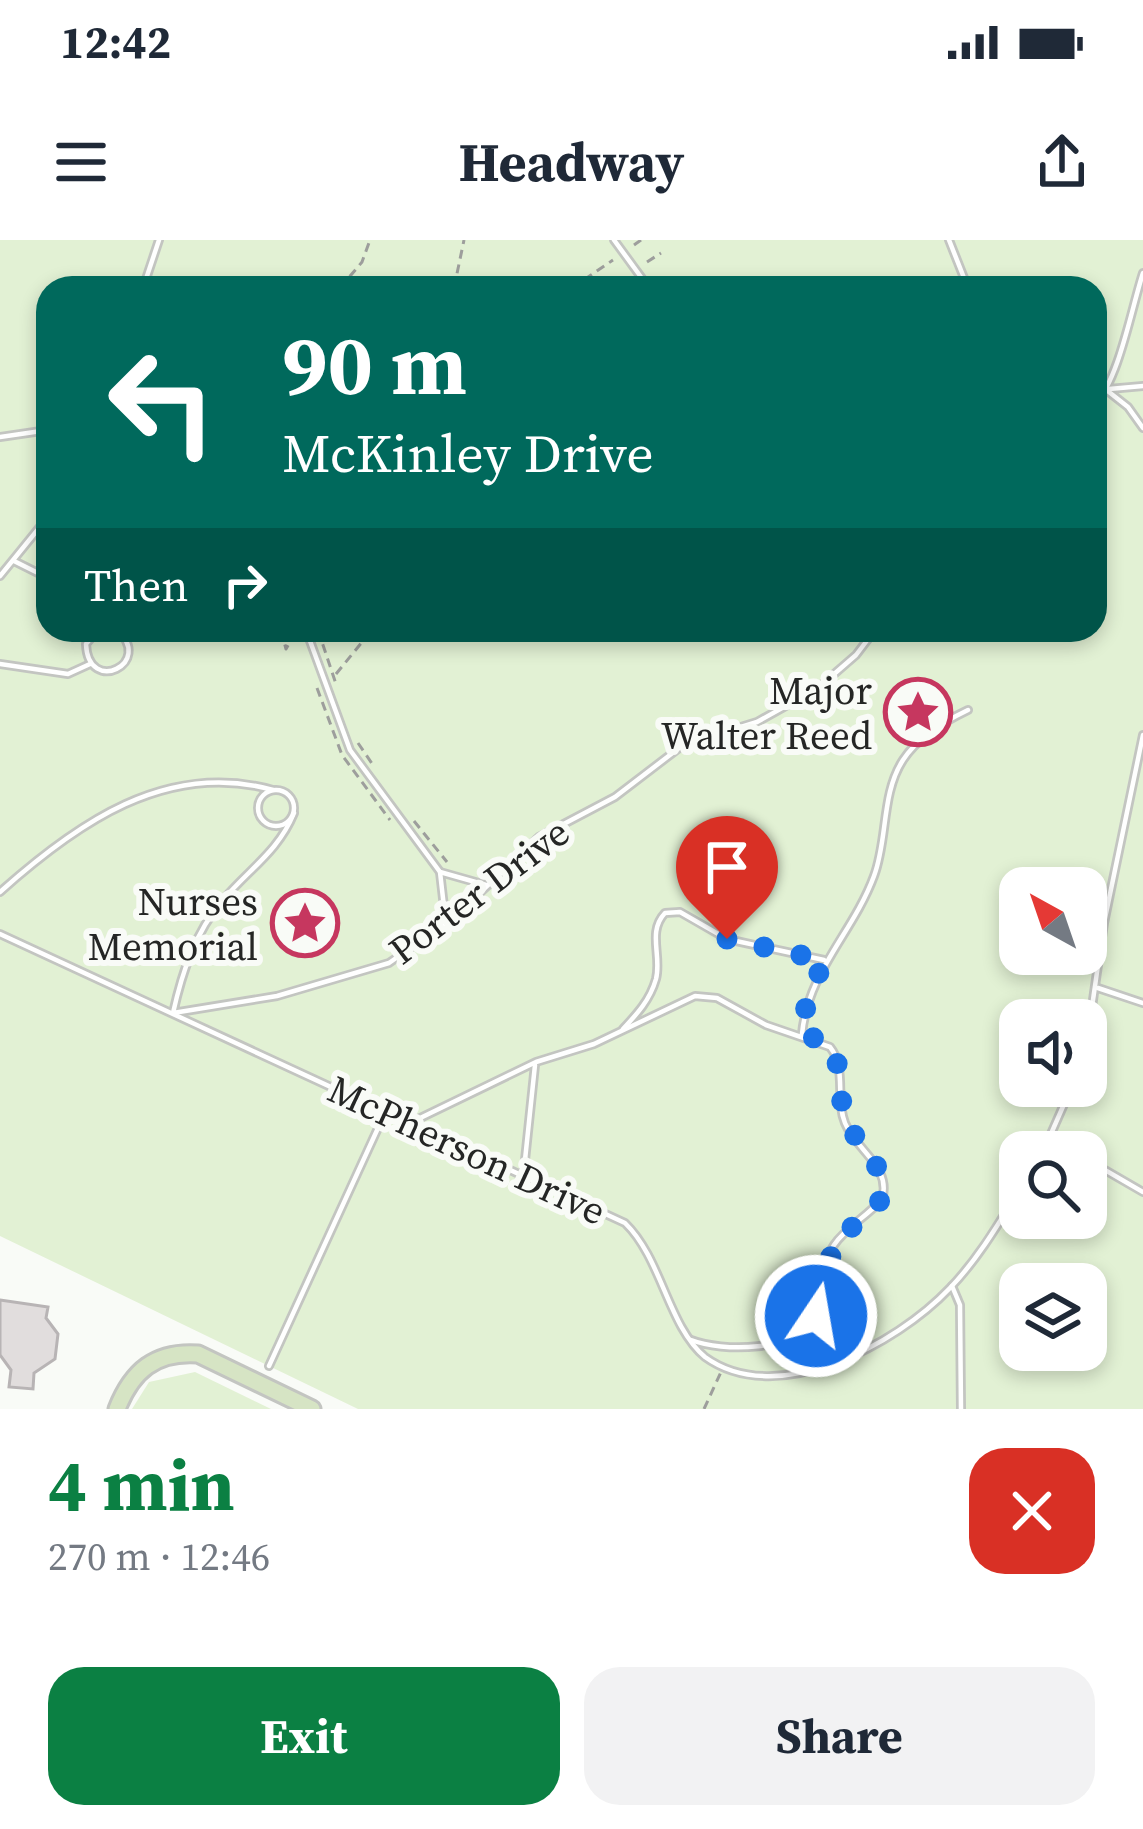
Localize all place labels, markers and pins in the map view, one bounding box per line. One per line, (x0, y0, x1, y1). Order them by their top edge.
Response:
place label: Major Walter Reed (661, 664, 872, 762)
place icon: Major Walter Reed (883, 677, 953, 747)
pin (676, 816, 778, 939)
place label: Nurses Memorial (88, 875, 258, 973)
place icon: Nurses Memorial (270, 888, 340, 958)

